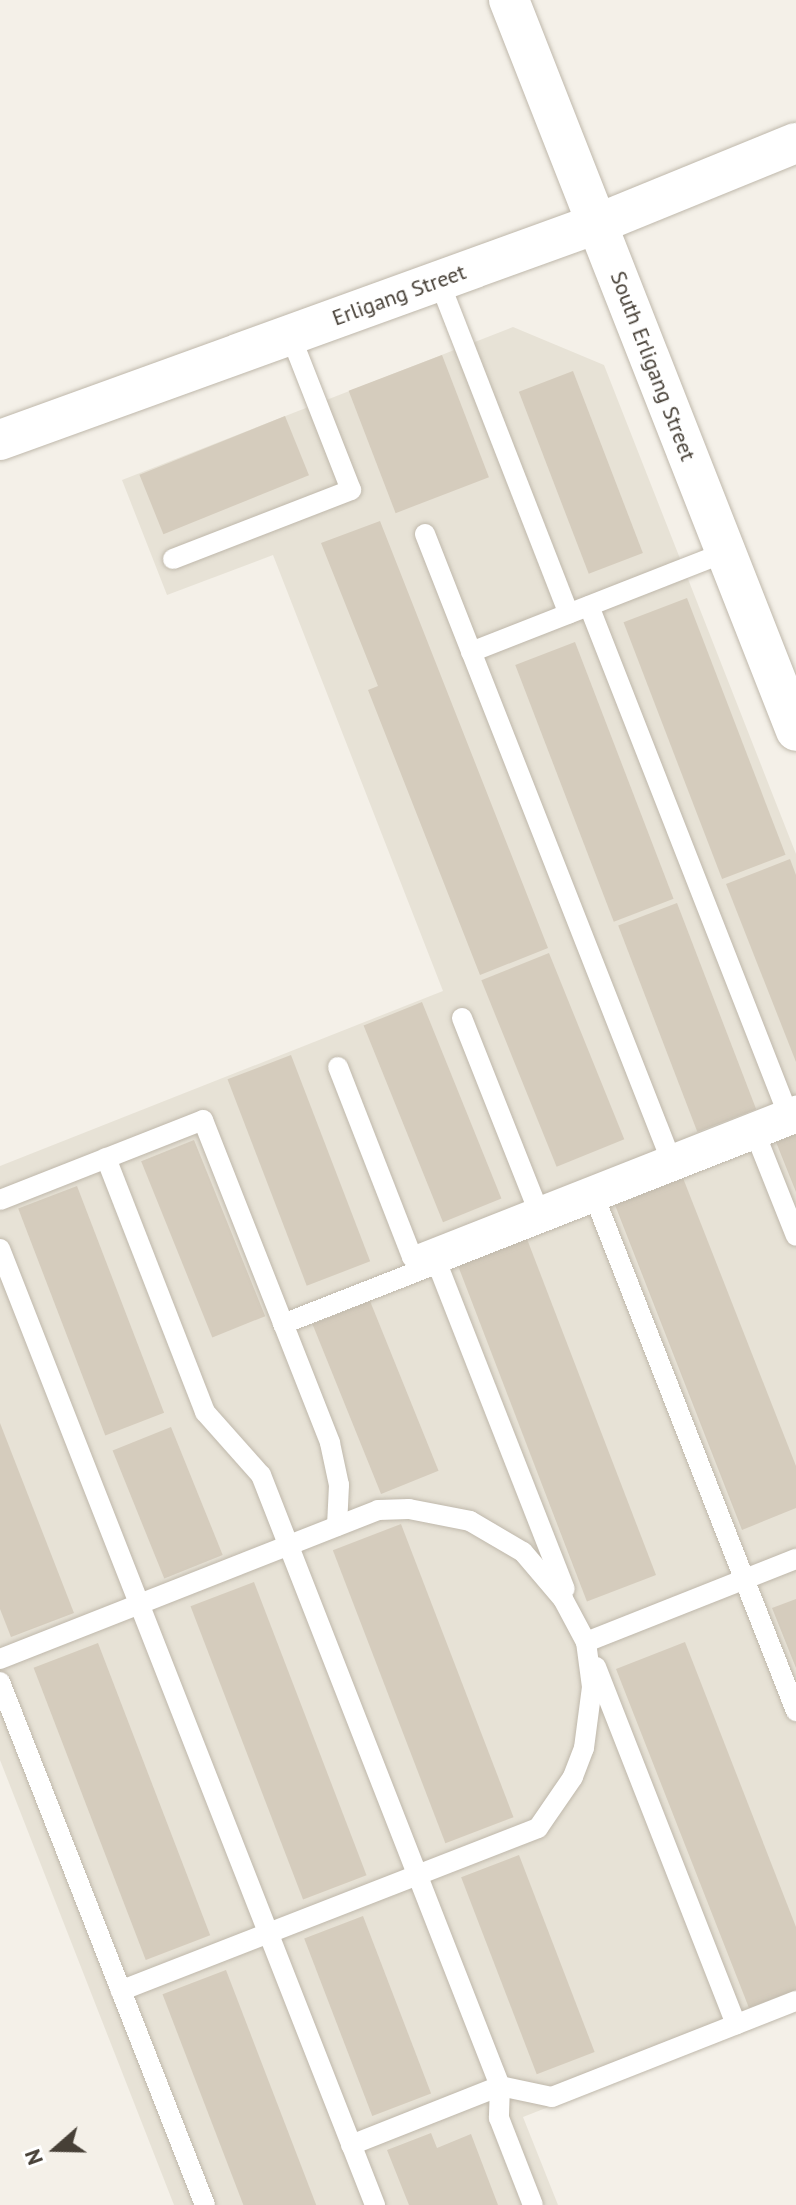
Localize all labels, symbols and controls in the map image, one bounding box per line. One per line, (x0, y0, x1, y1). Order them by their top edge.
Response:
street label: Erligang Street (329, 259, 469, 331)
street label: South Erligang Street (605, 267, 701, 465)
north arrow (16, 2109, 96, 2189)
text: N (18, 2146, 49, 2169)

